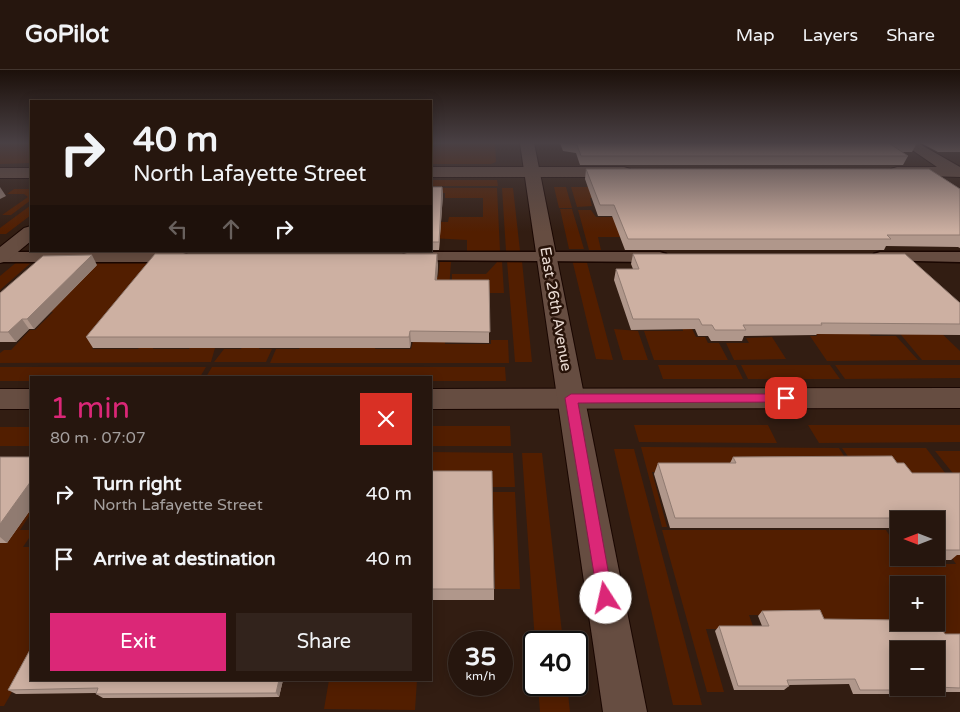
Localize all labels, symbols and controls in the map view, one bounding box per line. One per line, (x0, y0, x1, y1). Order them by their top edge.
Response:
text: GoPilot (25, 20, 109, 49)
text: Map (736, 24, 775, 46)
text: Layers (803, 24, 858, 46)
text: Share (886, 24, 935, 46)
text: 40 m (133, 119, 218, 161)
icon: right (50, 120, 115, 185)
text: North Lafayette Street (133, 161, 366, 187)
icon: left (164, 215, 192, 243)
icon: ahead (217, 215, 245, 243)
icon: right (270, 215, 298, 243)
street label: East 26th Avenue (536, 245, 576, 373)
pin (765, 377, 807, 419)
icon: arrive (772, 384, 800, 412)
text: 1 min (50, 390, 130, 427)
button: close (360, 393, 412, 445)
text: 80 m · 07:07 (50, 428, 146, 448)
text: Turn right (93, 473, 181, 495)
icon: right (50, 480, 78, 508)
text: 40 m (366, 483, 412, 505)
text: North Lafayette Street (93, 495, 263, 515)
north arrow (890, 511, 945, 566)
map controls (890, 511, 945, 696)
icon: arrive (50, 545, 78, 573)
text: Arrive at destination (93, 548, 276, 570)
text: 40 m (366, 548, 412, 570)
position arrow (579, 571, 631, 623)
button: + (890, 576, 945, 631)
button: Exit (50, 613, 226, 671)
button: Share (236, 613, 412, 671)
speed limit sign: 40 (523, 631, 588, 696)
button: − (890, 641, 945, 696)
text: 35 (465, 642, 496, 672)
text: km/h (465, 669, 496, 683)

